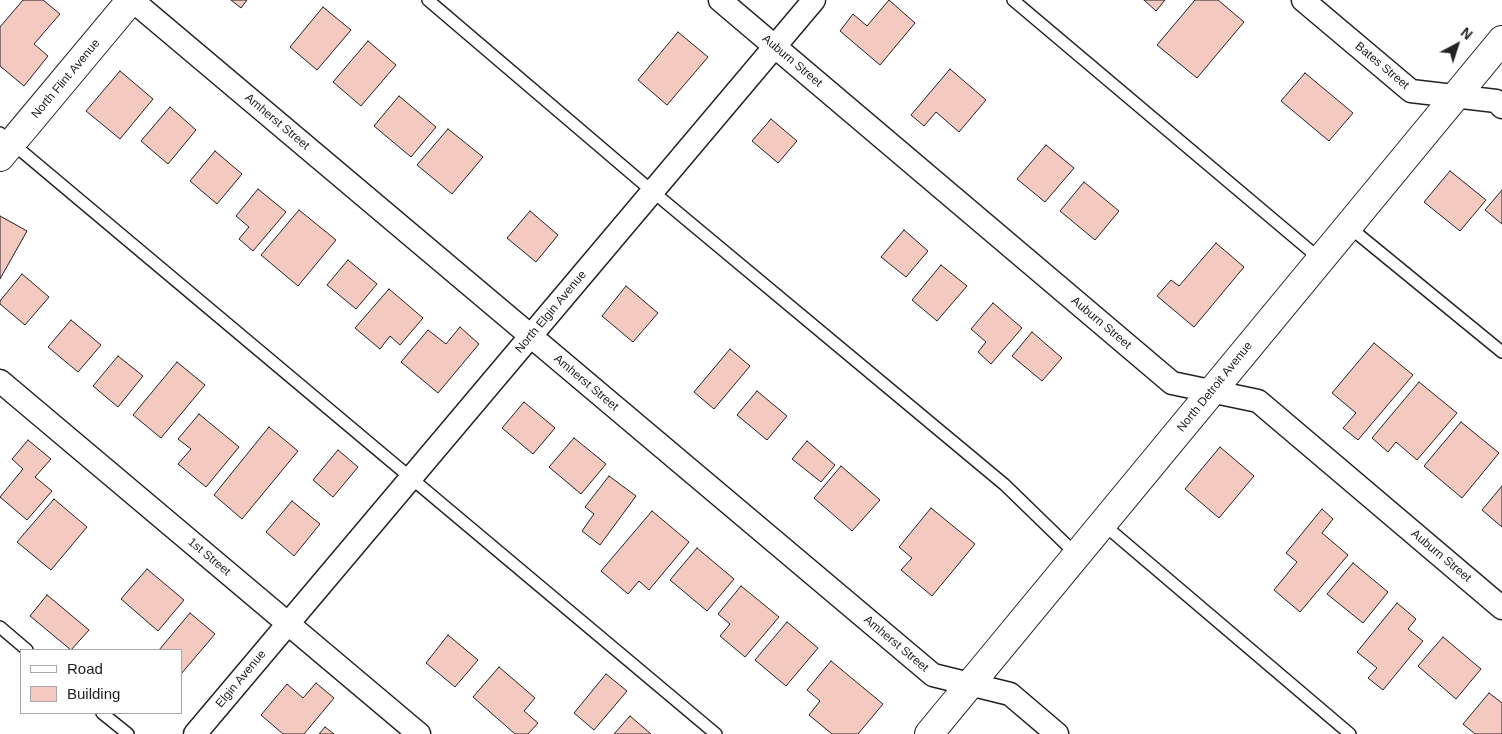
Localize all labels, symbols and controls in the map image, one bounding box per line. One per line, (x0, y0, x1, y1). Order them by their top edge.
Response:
north arrow (1432, 20, 1482, 70)
text: N (1458, 24, 1476, 43)
street label: Auburn Street (759, 32, 825, 90)
street label: North Flint Avenue (29, 36, 103, 122)
street label: Bates Street (1352, 39, 1412, 93)
street label: Amherst Street (242, 91, 312, 153)
street label: North Elgin Avenue (512, 268, 590, 356)
street label: Auburn Street (1068, 294, 1134, 352)
street label: North Detroit Avenue (1174, 339, 1256, 435)
street label: Amherst Street (551, 352, 621, 414)
street label: Auburn Street (1408, 527, 1474, 585)
street label: 1st Street (185, 535, 233, 579)
street label: Amherst Street (861, 613, 931, 675)
street label: Elgin Avenue (213, 647, 269, 711)
legend (20, 649, 182, 714)
text: Road (67, 660, 103, 677)
text: Building (67, 685, 120, 702)

